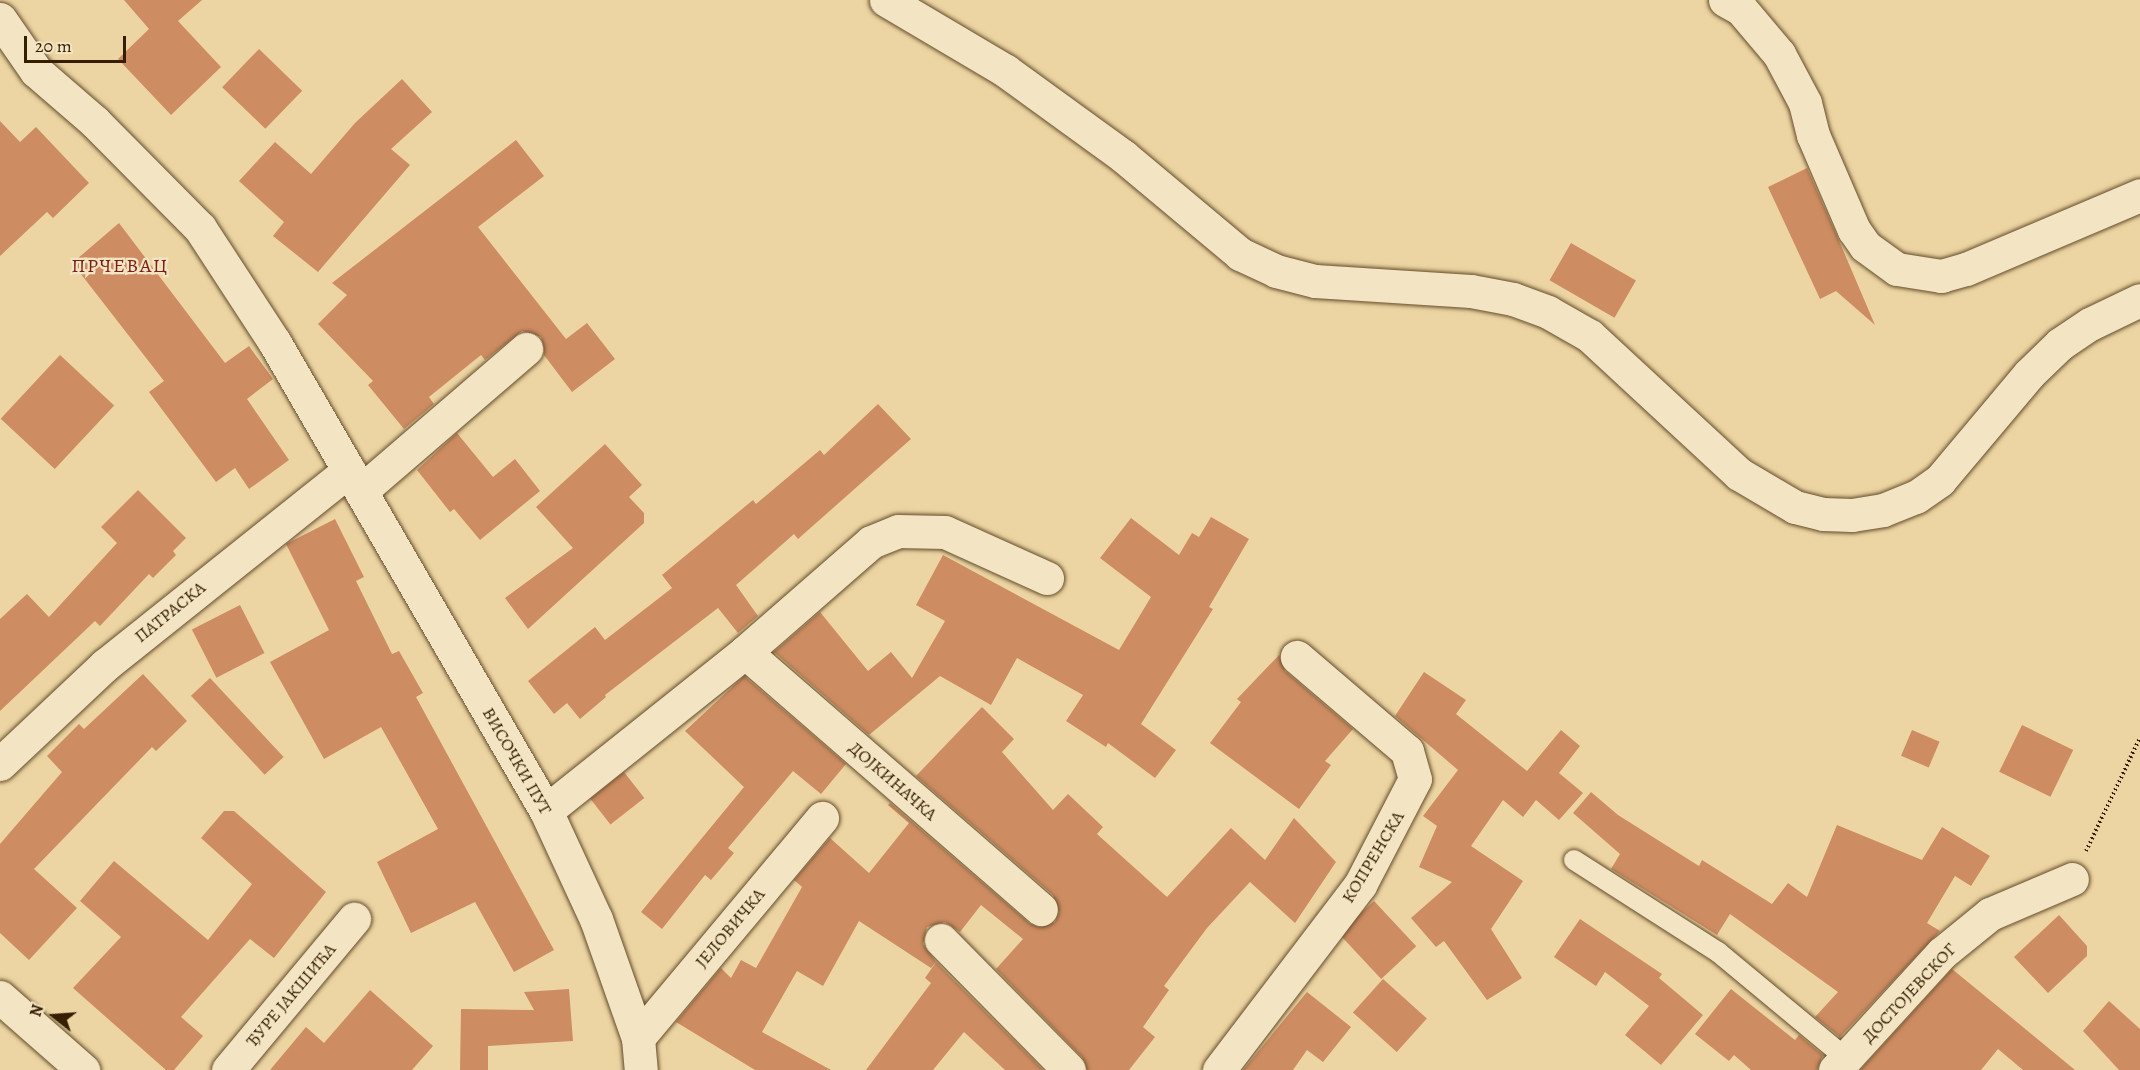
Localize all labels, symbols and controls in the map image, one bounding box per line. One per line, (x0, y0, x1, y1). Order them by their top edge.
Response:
scale bar (27, 24, 129, 62)
text: 20 m (35, 34, 72, 58)
district label: ПРЧЕВАЦ (71, 253, 169, 277)
street label: ПАТРАСКА (130, 577, 210, 647)
street label: ВИСОЧКИ ПУТ (478, 704, 556, 818)
street label: ДОЈКИНАЧКА (844, 737, 942, 825)
street label: КОПРЕНСКА (1337, 807, 1409, 907)
street label: ЈЕЛОВИЧКА (690, 884, 770, 972)
street label: ЂУРЕ ЈАКШИЋА (241, 939, 341, 1051)
street label: ДОСТОЈЕВСКОГ (1857, 939, 1961, 1047)
north arrow (24, 986, 84, 1046)
text: N (25, 1002, 49, 1020)

